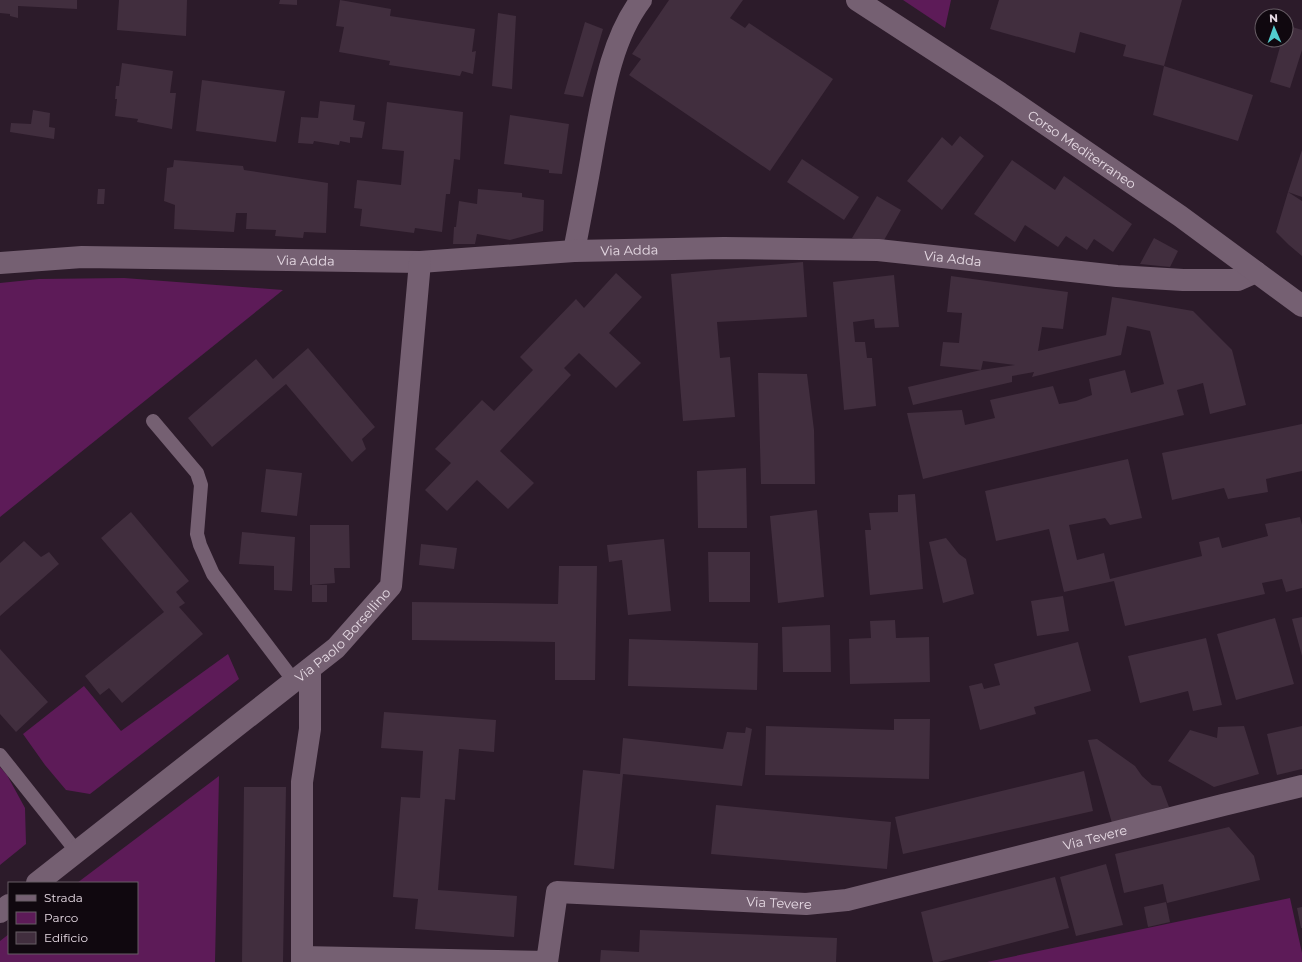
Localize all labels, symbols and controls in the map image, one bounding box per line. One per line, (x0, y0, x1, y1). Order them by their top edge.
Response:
north arrow (1254, 8, 1294, 48)
text: N (1269, 11, 1278, 25)
street label: Corso Mediterraneo (1025, 106, 1139, 192)
street label: Via Adda (600, 241, 659, 258)
street label: Via Adda (923, 247, 983, 269)
street label: Via Adda (277, 252, 335, 269)
street label: Via Paolo Borsellino (291, 584, 394, 685)
street label: Via Tevere (1061, 822, 1129, 853)
legend (8, 882, 138, 954)
text: Strada (44, 890, 83, 905)
street label: Via Tevere (746, 893, 813, 912)
text: Parco (44, 910, 78, 925)
text: Edificio (44, 930, 88, 945)

